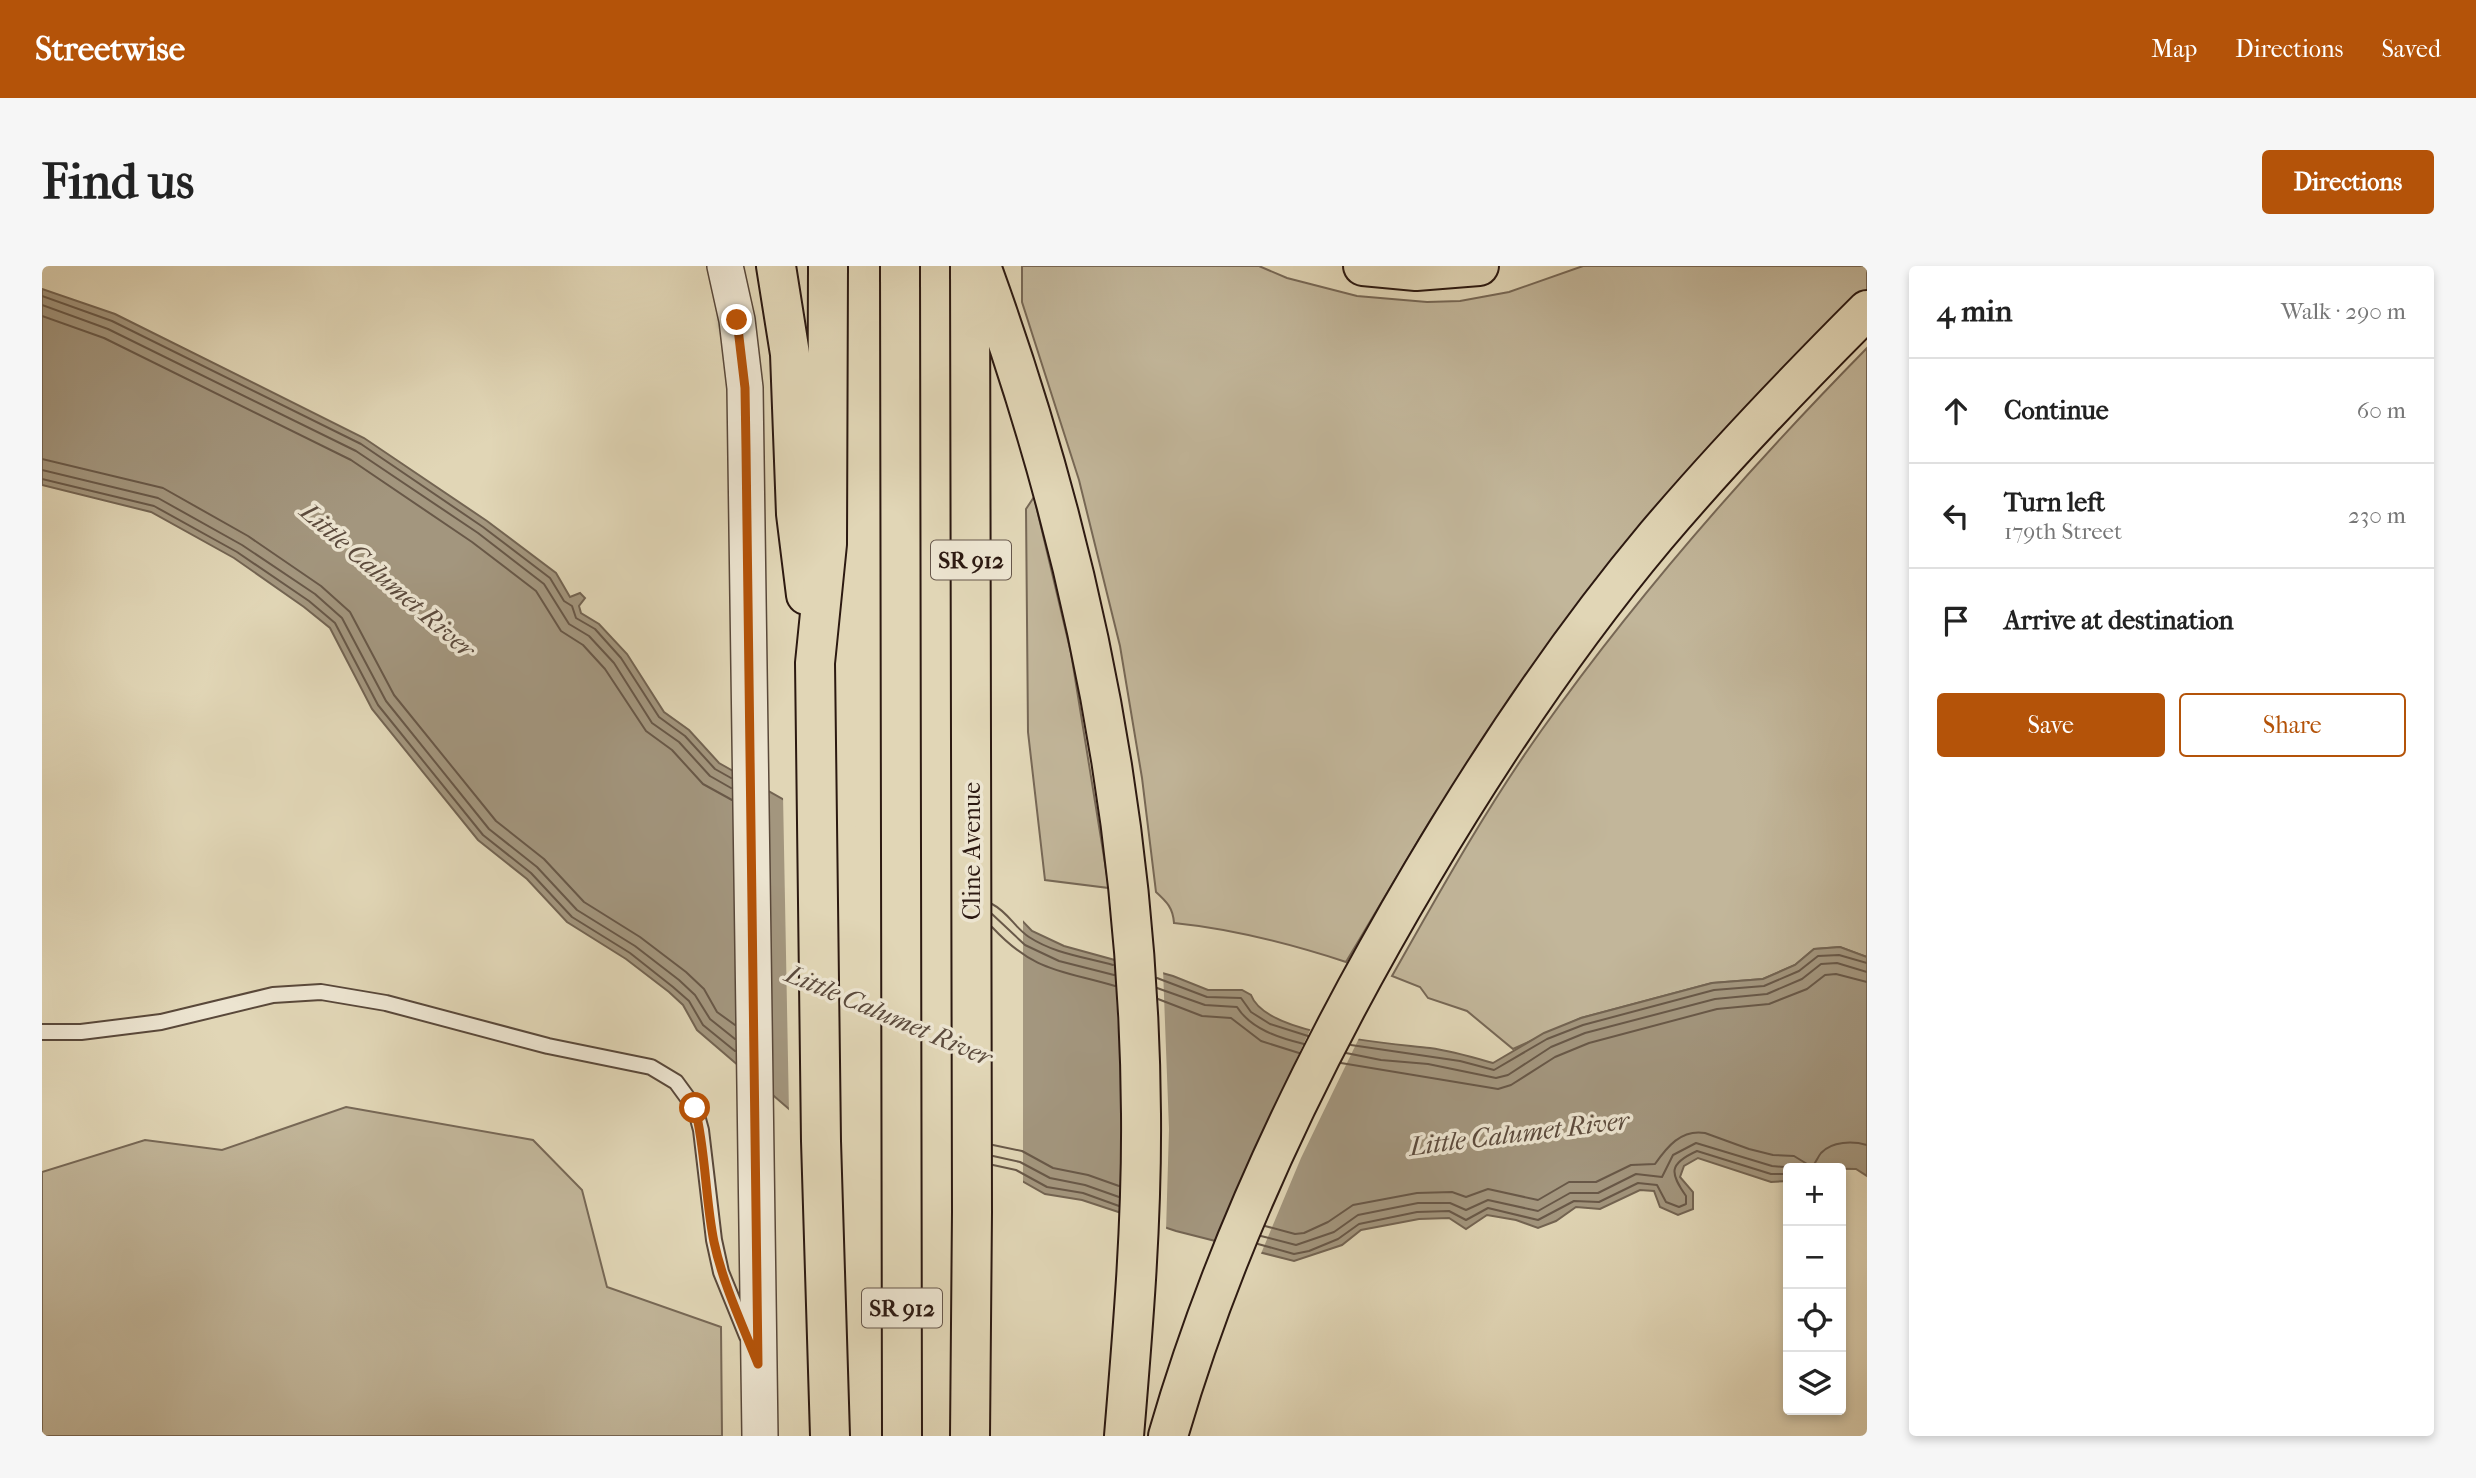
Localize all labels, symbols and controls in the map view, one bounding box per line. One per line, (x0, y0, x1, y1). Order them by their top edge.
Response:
text: Streetwise (35, 30, 185, 69)
text: Map (2151, 35, 2197, 63)
text: Directions (2235, 35, 2343, 63)
text: Saved (2381, 35, 2441, 63)
button: Directions (2262, 150, 2434, 214)
text: Find us (42, 153, 194, 211)
text: 4 min (1937, 294, 2012, 329)
text: Walk · 290 m (2281, 298, 2406, 325)
route end (721, 304, 752, 335)
icon: ahead (1937, 392, 1975, 430)
text: Continue (2004, 395, 2109, 426)
text: 60 m (2357, 397, 2406, 424)
text: Turn left (2004, 487, 2105, 518)
water label: Little Calumet River (293, 495, 483, 666)
icon: left (1937, 497, 1975, 535)
text: 230 m (2348, 502, 2406, 529)
text: 179th Street (2004, 518, 2122, 545)
road number: SR 912 (931, 540, 1011, 580)
icon: arrive (1937, 602, 1975, 640)
text: Arrive at destination (2004, 605, 2234, 636)
button: Save (1937, 693, 2165, 757)
button: Share (2179, 693, 2406, 757)
street label: Cline Avenue (958, 782, 986, 920)
water label: Little Calumet River (779, 957, 999, 1074)
route start (679, 1092, 710, 1123)
water label: Little Calumet River (1406, 1104, 1633, 1163)
map controls (1783, 1163, 1846, 1415)
button: + (1783, 1163, 1846, 1226)
button: − (1783, 1226, 1846, 1289)
road number: SR 912 (862, 1289, 942, 1328)
button: locate (1783, 1289, 1846, 1352)
button: layers (1783, 1352, 1846, 1415)

